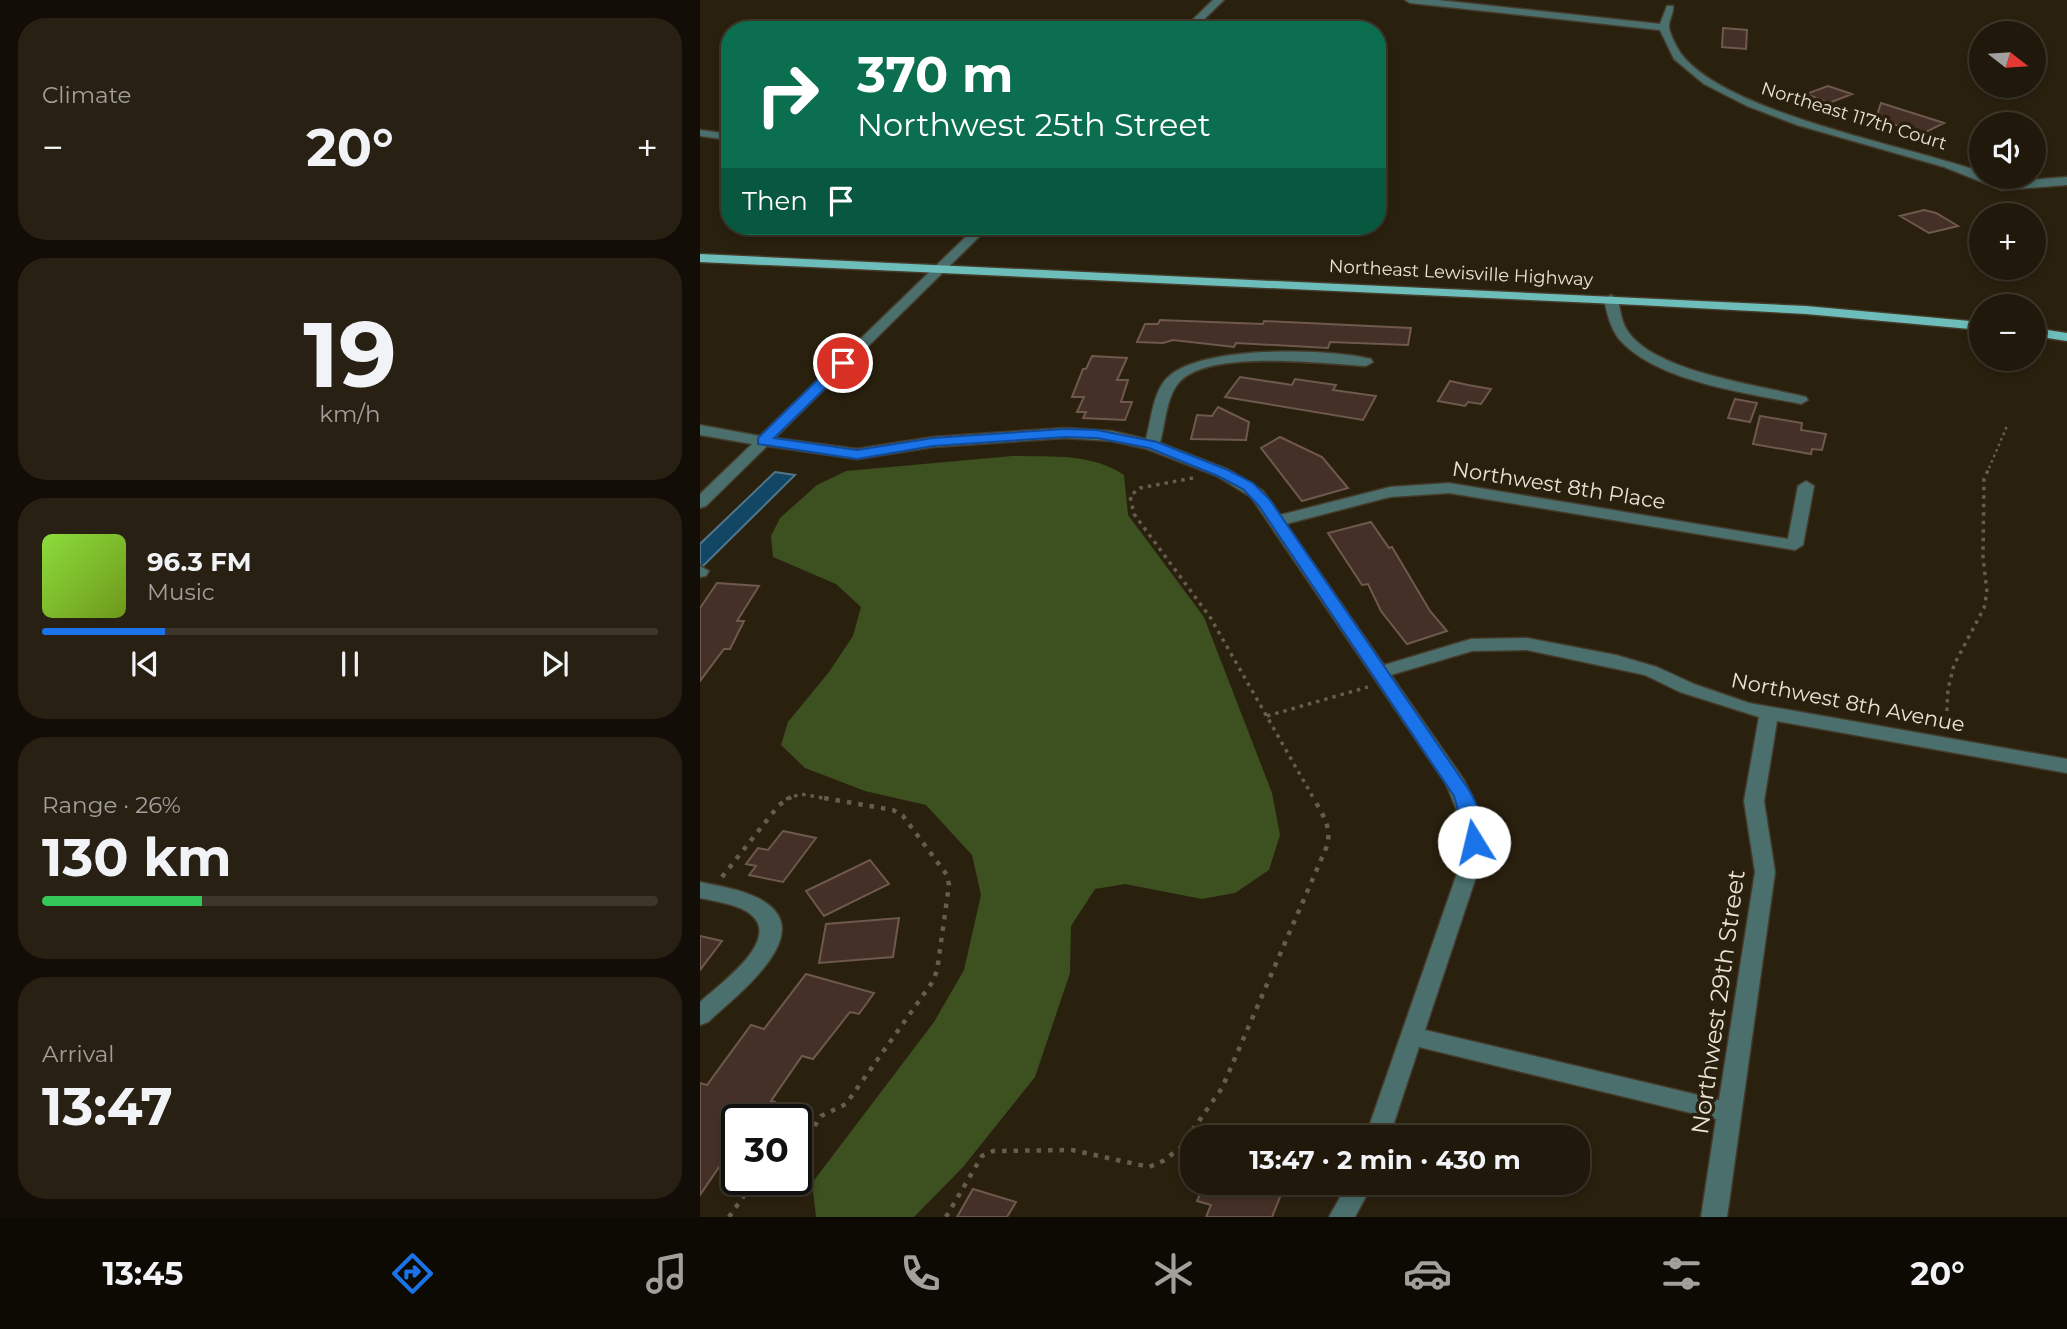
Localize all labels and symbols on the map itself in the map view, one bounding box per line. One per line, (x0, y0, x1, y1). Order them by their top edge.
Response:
north arrow (1969, 21, 2046, 98)
street label: Northeast 117th Court (1759, 77, 1949, 155)
street label: Northeast Lewisville Highway (1328, 255, 1594, 291)
pin (813, 333, 873, 393)
street label: Northwest 8th Place (1451, 456, 1667, 514)
street label: Northwest 8th Avenue (1729, 667, 1967, 737)
position arrow (1437, 805, 1511, 879)
street label: Northwest 29th Street (1685, 868, 1751, 1136)
speed limit sign: 30 (721, 1104, 812, 1195)

